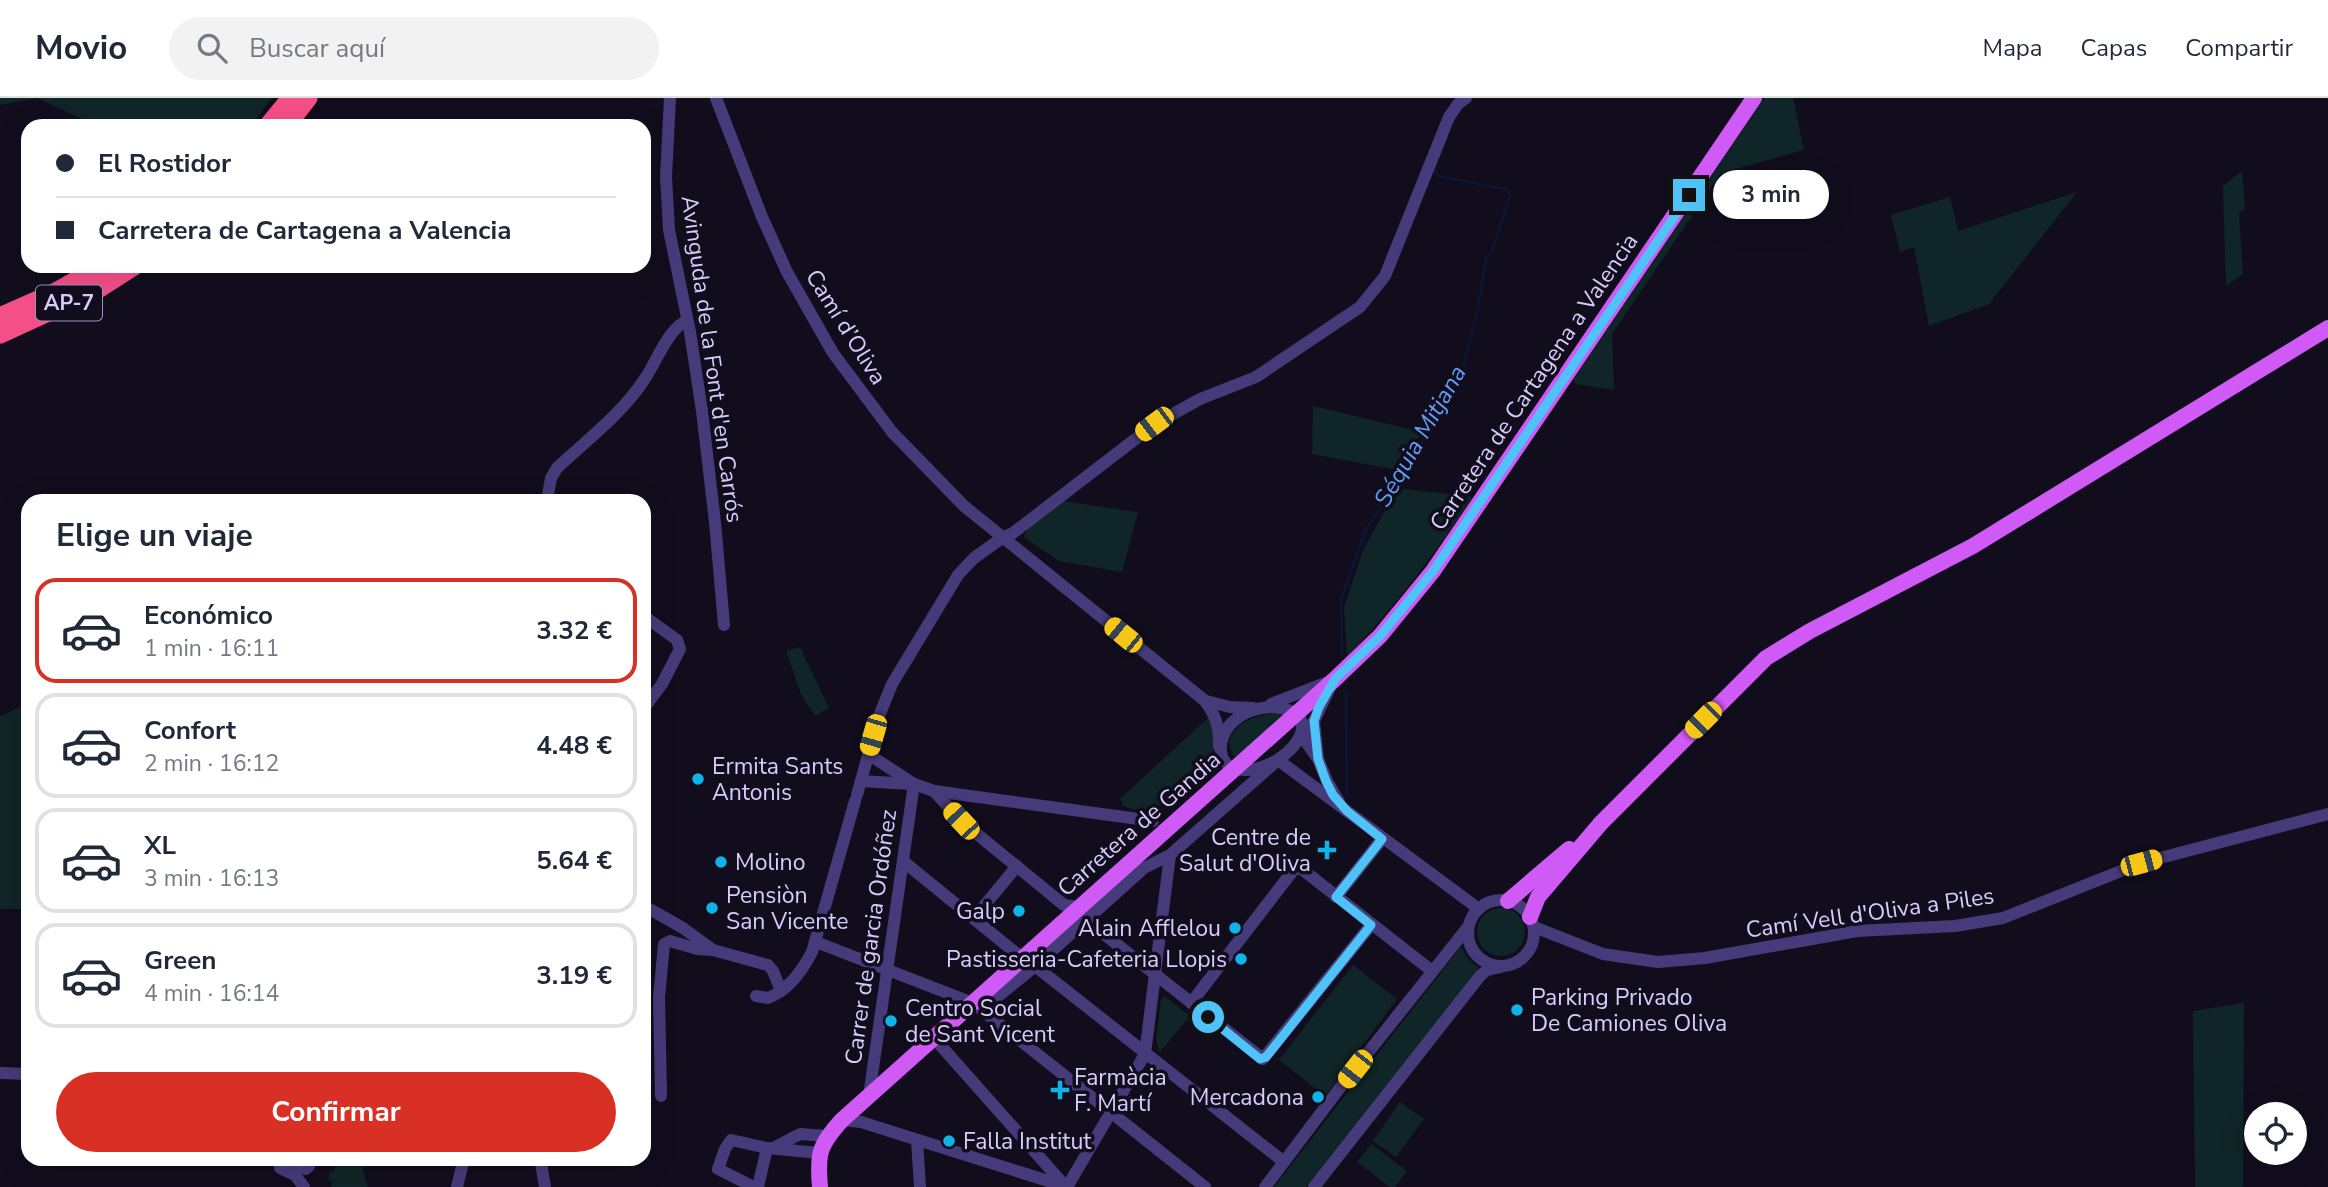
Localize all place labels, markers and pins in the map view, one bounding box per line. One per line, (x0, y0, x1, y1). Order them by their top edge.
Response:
place label: Ermita Sants Antonis (712, 751, 843, 808)
marker: Ermita Sants Antonis (690, 771, 706, 787)
place label: Centre de Salut d'Oliva (1179, 822, 1311, 879)
marker: Centre de Salut d'Oliva (1317, 840, 1337, 860)
place label: Molino (735, 847, 805, 878)
marker: Molino (713, 854, 729, 870)
place label: Pensiòn San Vicente (726, 880, 848, 937)
place label: Galp (956, 896, 1005, 927)
marker: Pensiòn San Vicente (704, 900, 720, 916)
marker: Galp (1011, 903, 1027, 919)
place label: Alain Afflelou (1078, 913, 1221, 944)
marker: Alain Afflelou (1227, 920, 1243, 936)
place label: Pastisseria-Cafeteria Llopis (946, 944, 1227, 975)
marker: Pastisseria-Cafeteria Llopis (1233, 951, 1249, 967)
place label: Parking Privado De Camiones Oliva (1531, 982, 1727, 1039)
place label: Centro Social de Sant Vicent (905, 993, 1056, 1050)
marker: Parking Privado De Camiones Oliva (1509, 1002, 1525, 1018)
marker: Centro Social de Sant Vicent (883, 1013, 899, 1029)
place label: Farmàcia F. Martí (1074, 1062, 1167, 1119)
marker: Farmàcia F. Martí (1052, 1082, 1068, 1098)
place label: Mercadona (1190, 1082, 1304, 1113)
marker: Mercadona (1310, 1089, 1326, 1105)
place label: Falla Institut (963, 1126, 1092, 1157)
marker: Falla Institut (941, 1133, 957, 1149)

